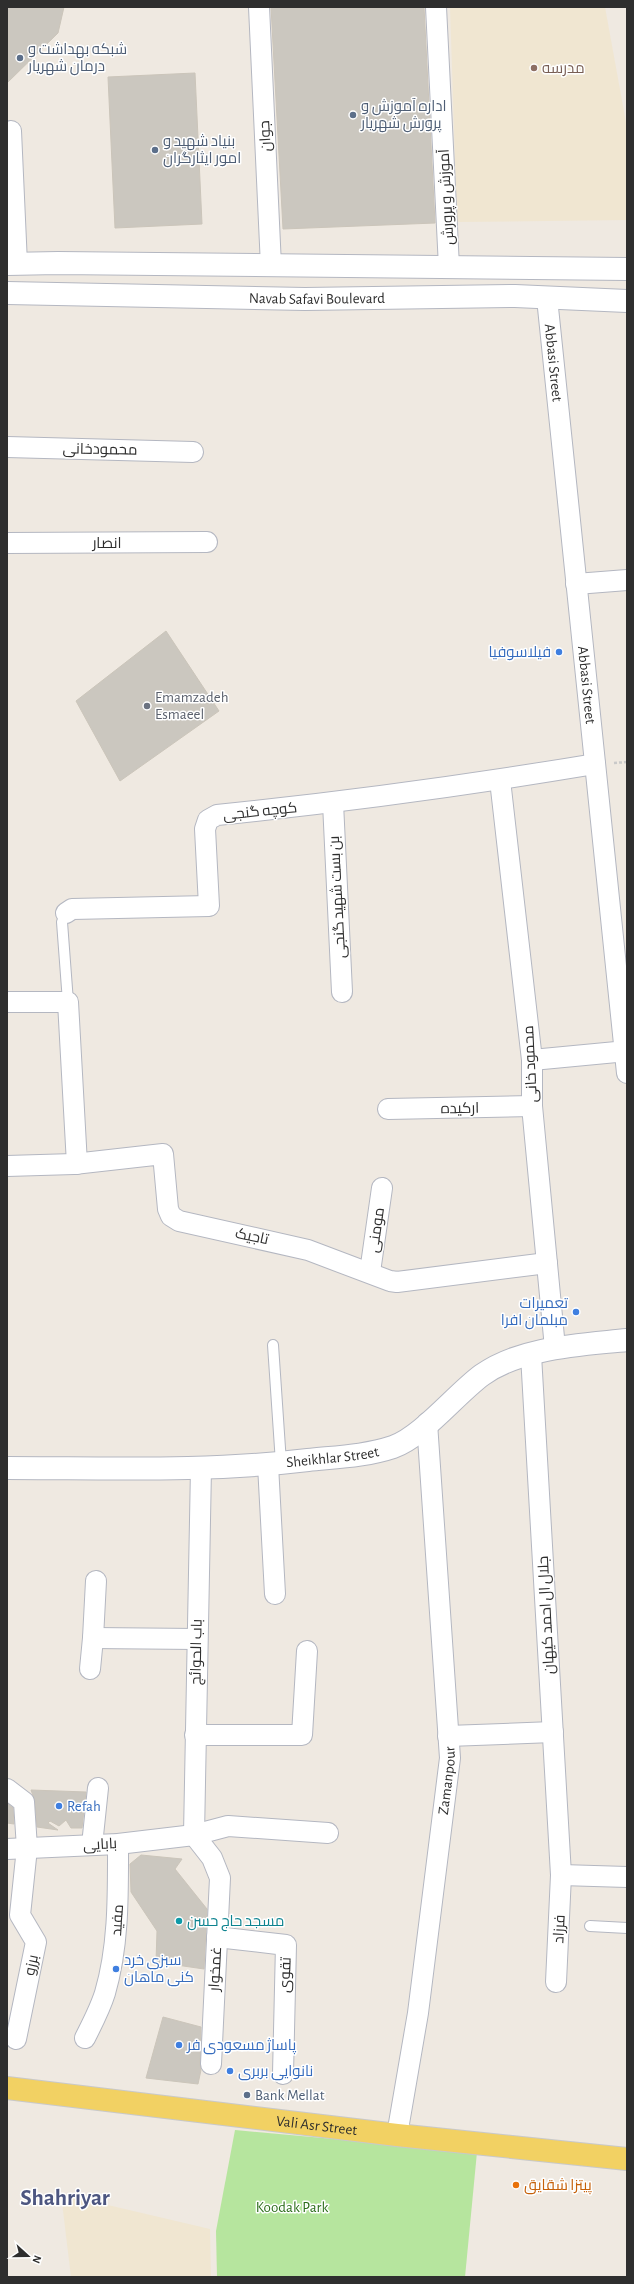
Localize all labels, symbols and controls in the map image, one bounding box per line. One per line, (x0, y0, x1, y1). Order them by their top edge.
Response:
place label: شبکه بهداشت و درمان شهریار (27, 41, 127, 76)
marker: شبکه بهداشت و درمان شهریار (15, 53, 25, 63)
place label: مدرسه (542, 61, 585, 77)
marker: مدرسه (529, 63, 539, 73)
place label: اداره آموزش و پرورش شهریار (360, 98, 447, 133)
marker: اداره آموزش و پرورش شهریار (348, 110, 358, 120)
street label: جوان (257, 120, 276, 152)
place label: بنیاد شهید و امور ایثارگران (163, 133, 241, 168)
marker: بنیاد شهید و امور ایثارگران (150, 145, 160, 155)
street label: آموزش و پرورش (435, 148, 459, 246)
street label: Navab Safavi Boulevard (249, 291, 385, 307)
street label: Abbasi Street (542, 323, 565, 403)
street label: محمودخانی (62, 441, 137, 460)
street label: انصار (91, 536, 122, 552)
place label: فیلاسوفیا (488, 645, 551, 661)
street label: Abbasi Street (575, 645, 598, 725)
marker: فیلاسوفیا (554, 647, 564, 657)
place label: Emamzadeh Esmaeel (155, 690, 228, 722)
marker: Emamzadeh Esmaeel (142, 701, 152, 711)
street label: کوچه گنجی (222, 800, 298, 825)
street label: بن بست شهید گنجی (326, 835, 350, 959)
street label: محمود خانی (521, 1025, 542, 1103)
street label: ارکیده (441, 1101, 479, 1117)
street label: مومنی (366, 1206, 389, 1254)
street label: تاجیک (234, 1226, 270, 1247)
place label: تعمیرات مبلمان افرا (501, 1296, 568, 1330)
marker: تعمیرات مبلمان افرا (571, 1307, 581, 1317)
street label: Sheikhlar Street (286, 1444, 381, 1470)
street label: جلال ال احمد کیهان (536, 1555, 559, 1675)
street label: باب الحوائج (188, 1619, 208, 1685)
street label: Zamanpour (436, 1746, 458, 1816)
place label: Refah (67, 1799, 101, 1814)
marker: Refah (54, 1801, 64, 1811)
street label: بابایی (83, 1836, 118, 1855)
street label: مفید (109, 1904, 126, 1936)
place label: مسجد حاج حسن (187, 1914, 284, 1932)
street label: فرزاد (551, 1914, 569, 1944)
marker: مسجد حاج حسن (174, 1916, 184, 1926)
street label: غمخوار (207, 1946, 225, 1993)
street label: برزو (22, 1953, 42, 1977)
place label: سبزی خرد کنی ماهان (124, 1953, 194, 1987)
street label: تقوی (277, 1957, 296, 1993)
marker: سبزی خرد کنی ماهان (111, 1964, 121, 1974)
place label: پاساژ مسعودی فر (186, 2037, 296, 2055)
marker: پاساژ مسعودی فر (174, 2040, 184, 2050)
place label: نانوایی بربری (238, 2064, 313, 2081)
marker: نانوایی بربری (225, 2066, 235, 2076)
place label: Bank Mellat (255, 2088, 325, 2103)
marker: Bank Mellat (242, 2090, 252, 2100)
street label: Vali Asr Street (275, 2114, 358, 2138)
place label: پیتزا شقایق (524, 2177, 592, 2195)
marker: پیتزا شقایق (511, 2180, 521, 2190)
district label: Shahriyar (20, 2187, 110, 2210)
park label: Koodak Park (256, 2200, 328, 2215)
north arrow (8, 2236, 48, 2276)
text: N (30, 2254, 43, 2265)

